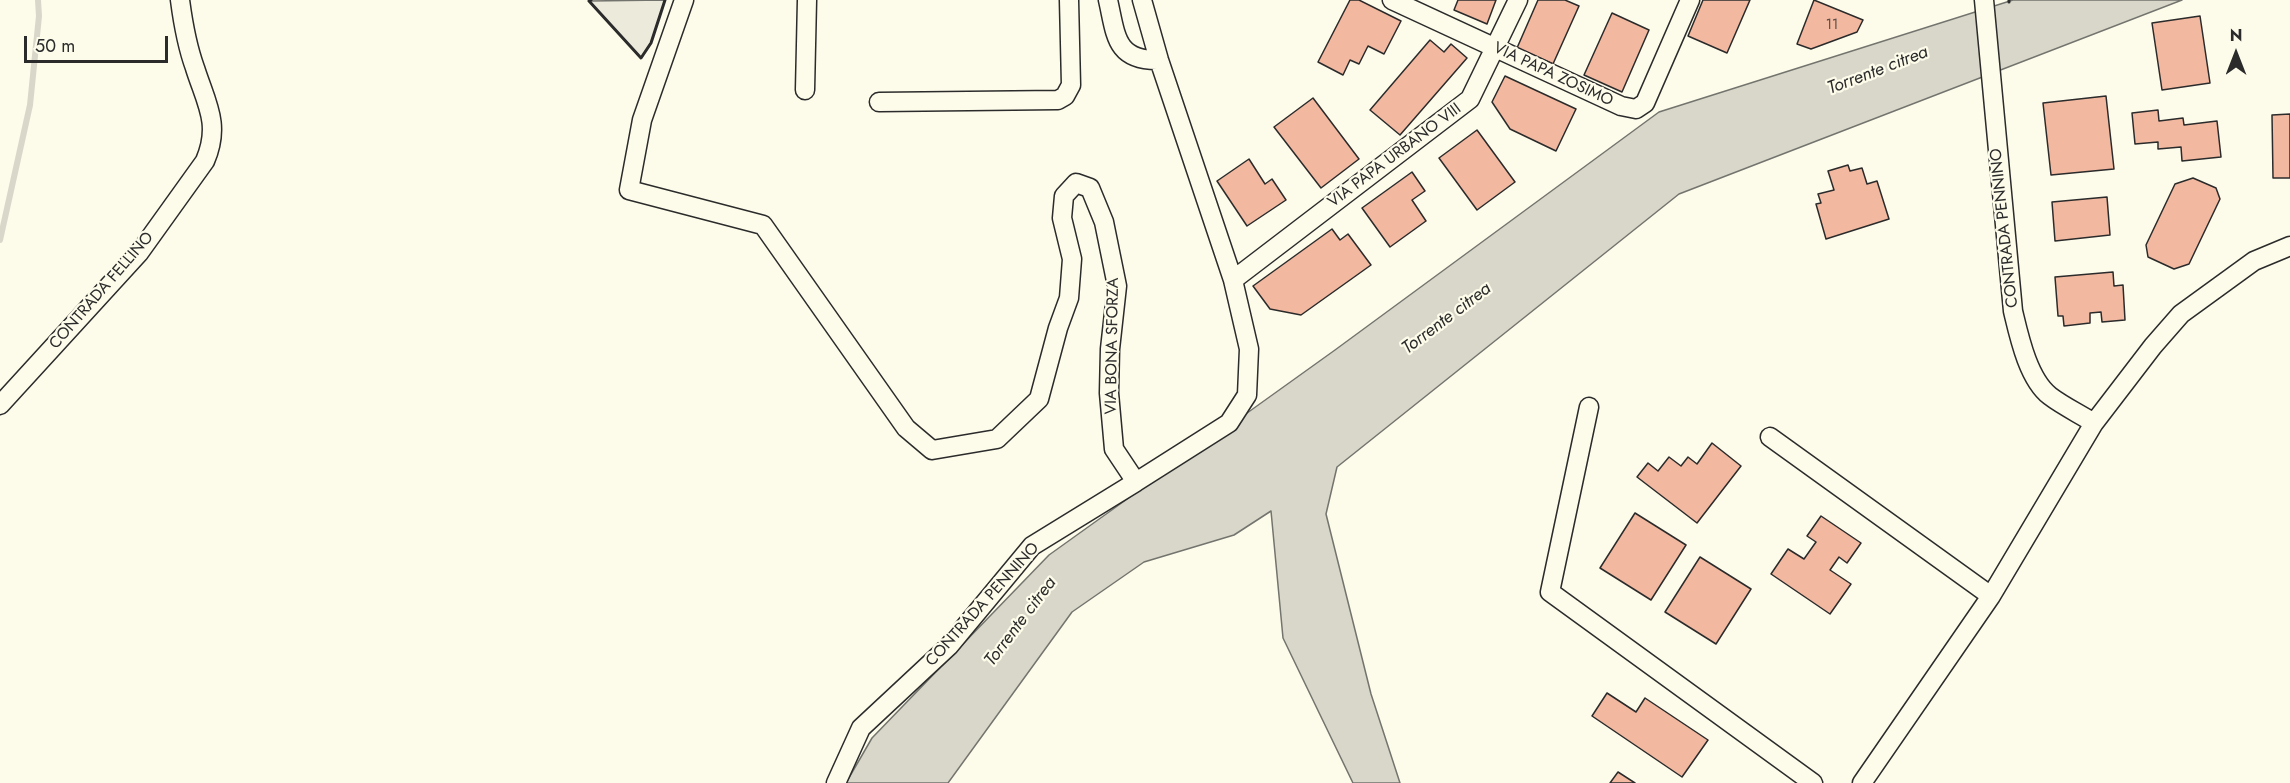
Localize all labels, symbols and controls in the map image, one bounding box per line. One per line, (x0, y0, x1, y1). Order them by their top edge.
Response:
house number: 11 (1826, 18, 1838, 34)
scale bar (27, 24, 171, 62)
north arrow (2206, 24, 2266, 84)
text: N (2230, 24, 2242, 47)
text: 50 m (35, 33, 75, 59)
street label: VIA PAPA ZOSIMO (1490, 39, 1616, 111)
water label: Torrente citrea (1825, 42, 1931, 100)
street label: VIA PAPA URBANO VIII (1325, 100, 1465, 212)
street label: CONTRADA PENNINO (1987, 147, 2023, 309)
street label: CONTRADA FELLINO (46, 229, 158, 353)
street label: VIA BONA SFORZA (1102, 277, 1124, 415)
water label: Torrente citrea (1398, 278, 1496, 360)
street label: CONTRADA PENNINO (922, 539, 1044, 671)
water label: Torrente citrea (980, 573, 1062, 671)

